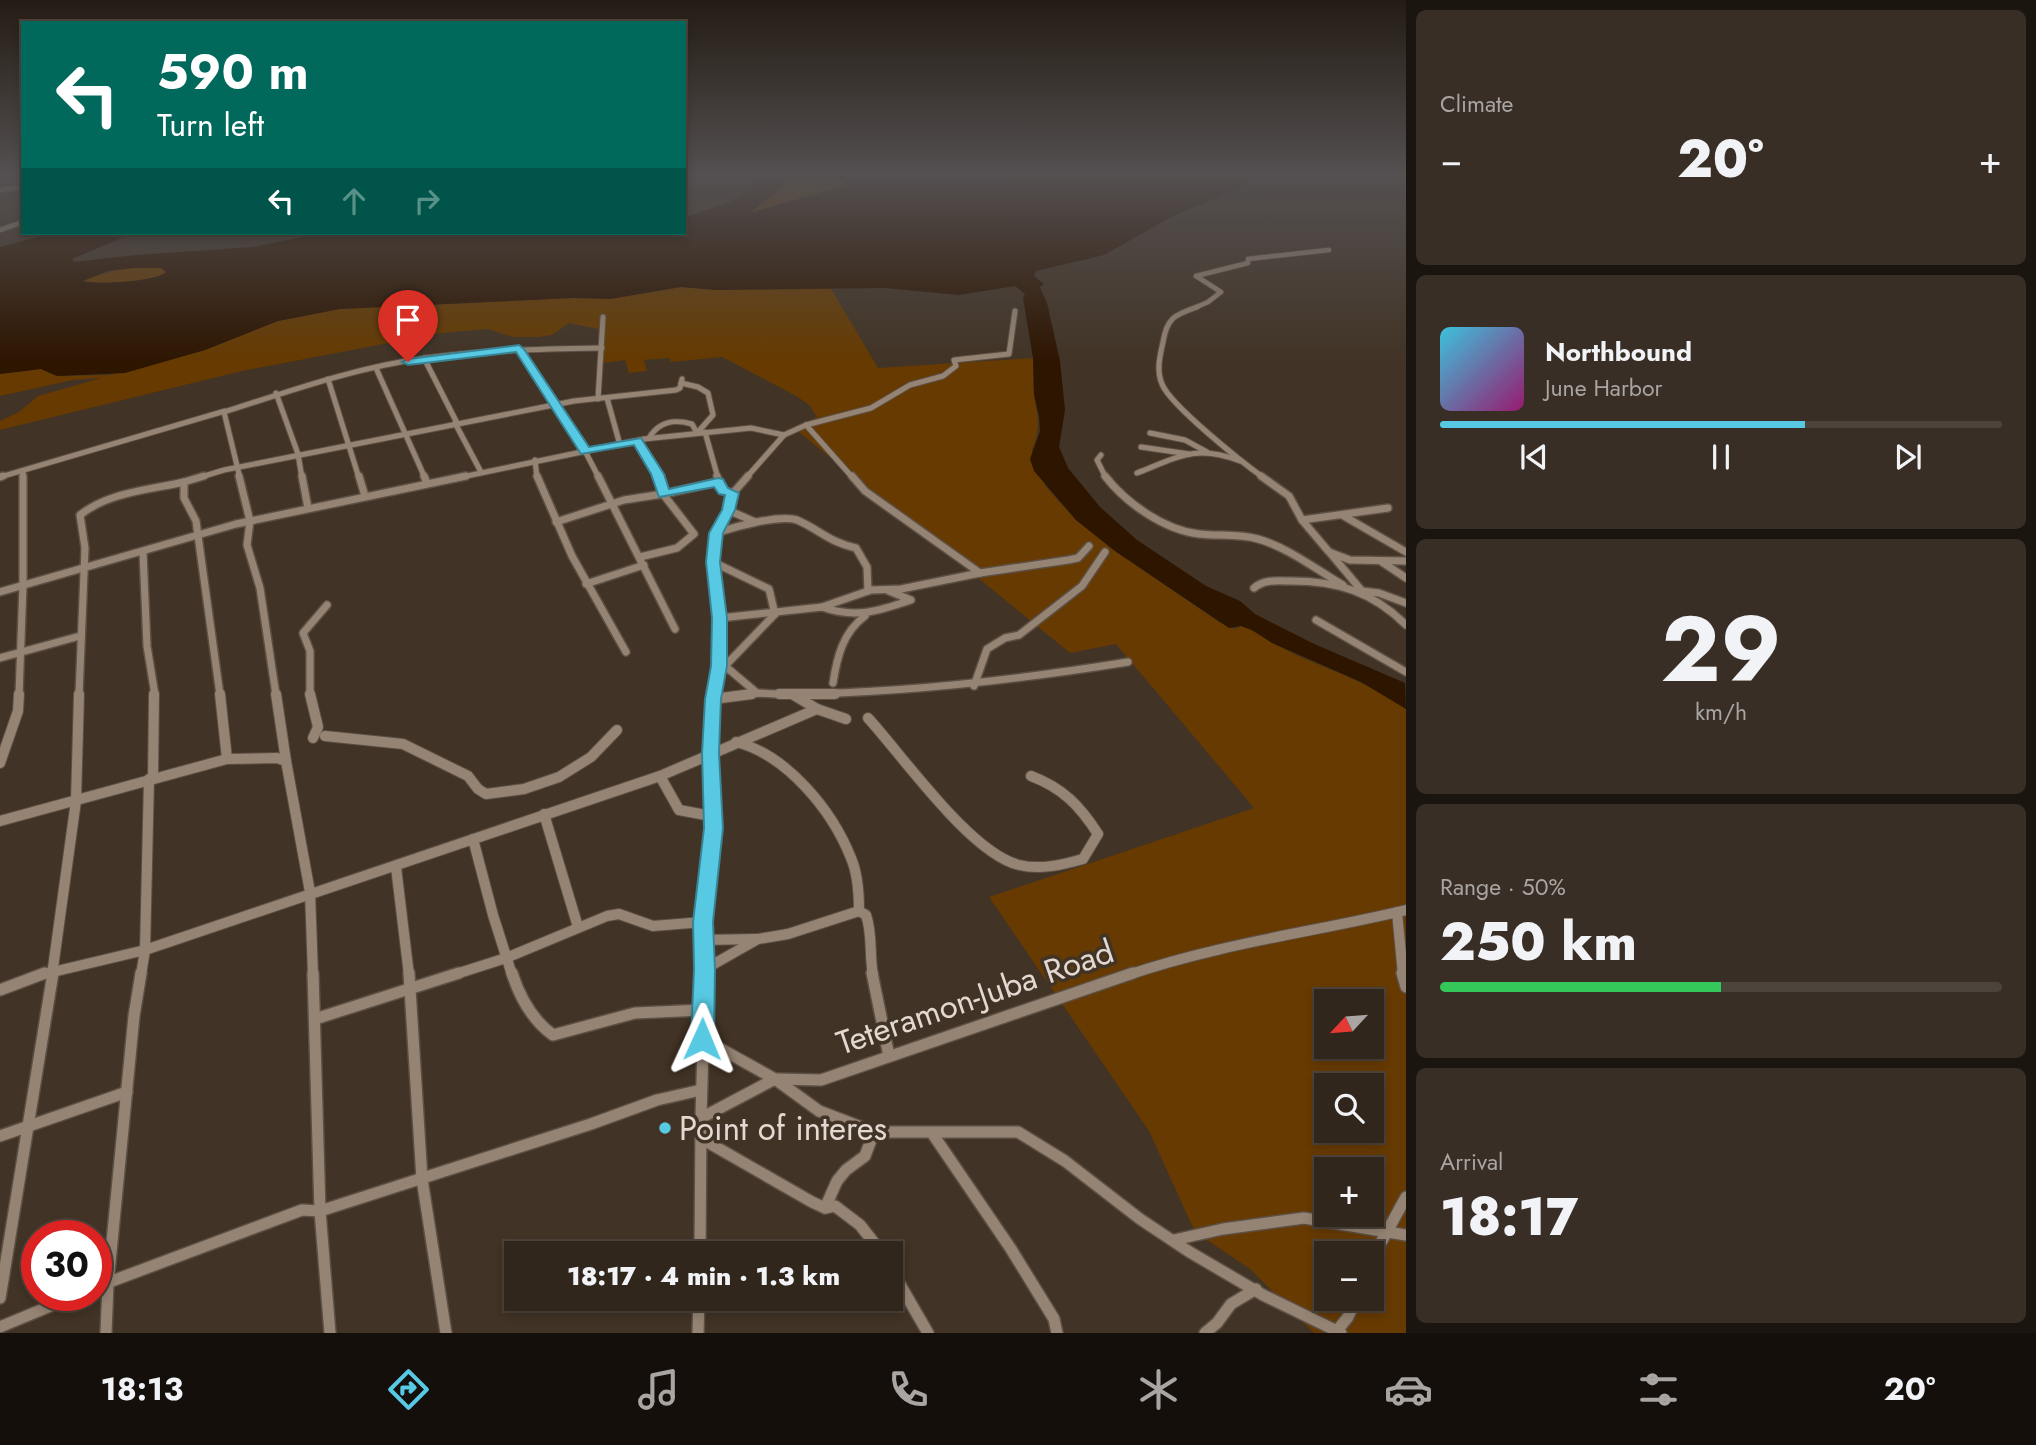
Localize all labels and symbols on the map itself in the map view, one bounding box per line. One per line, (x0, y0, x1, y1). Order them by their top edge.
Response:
pin (378, 290, 438, 362)
street label: Teteramon-Juba Road (830, 928, 1120, 1066)
north arrow (1314, 989, 1384, 1059)
position arrow (665, 1002, 739, 1076)
place label: Point of interes (679, 1105, 887, 1152)
marker: Point of interes (657, 1120, 673, 1136)
speed limit sign: 30 (21, 1220, 112, 1311)

